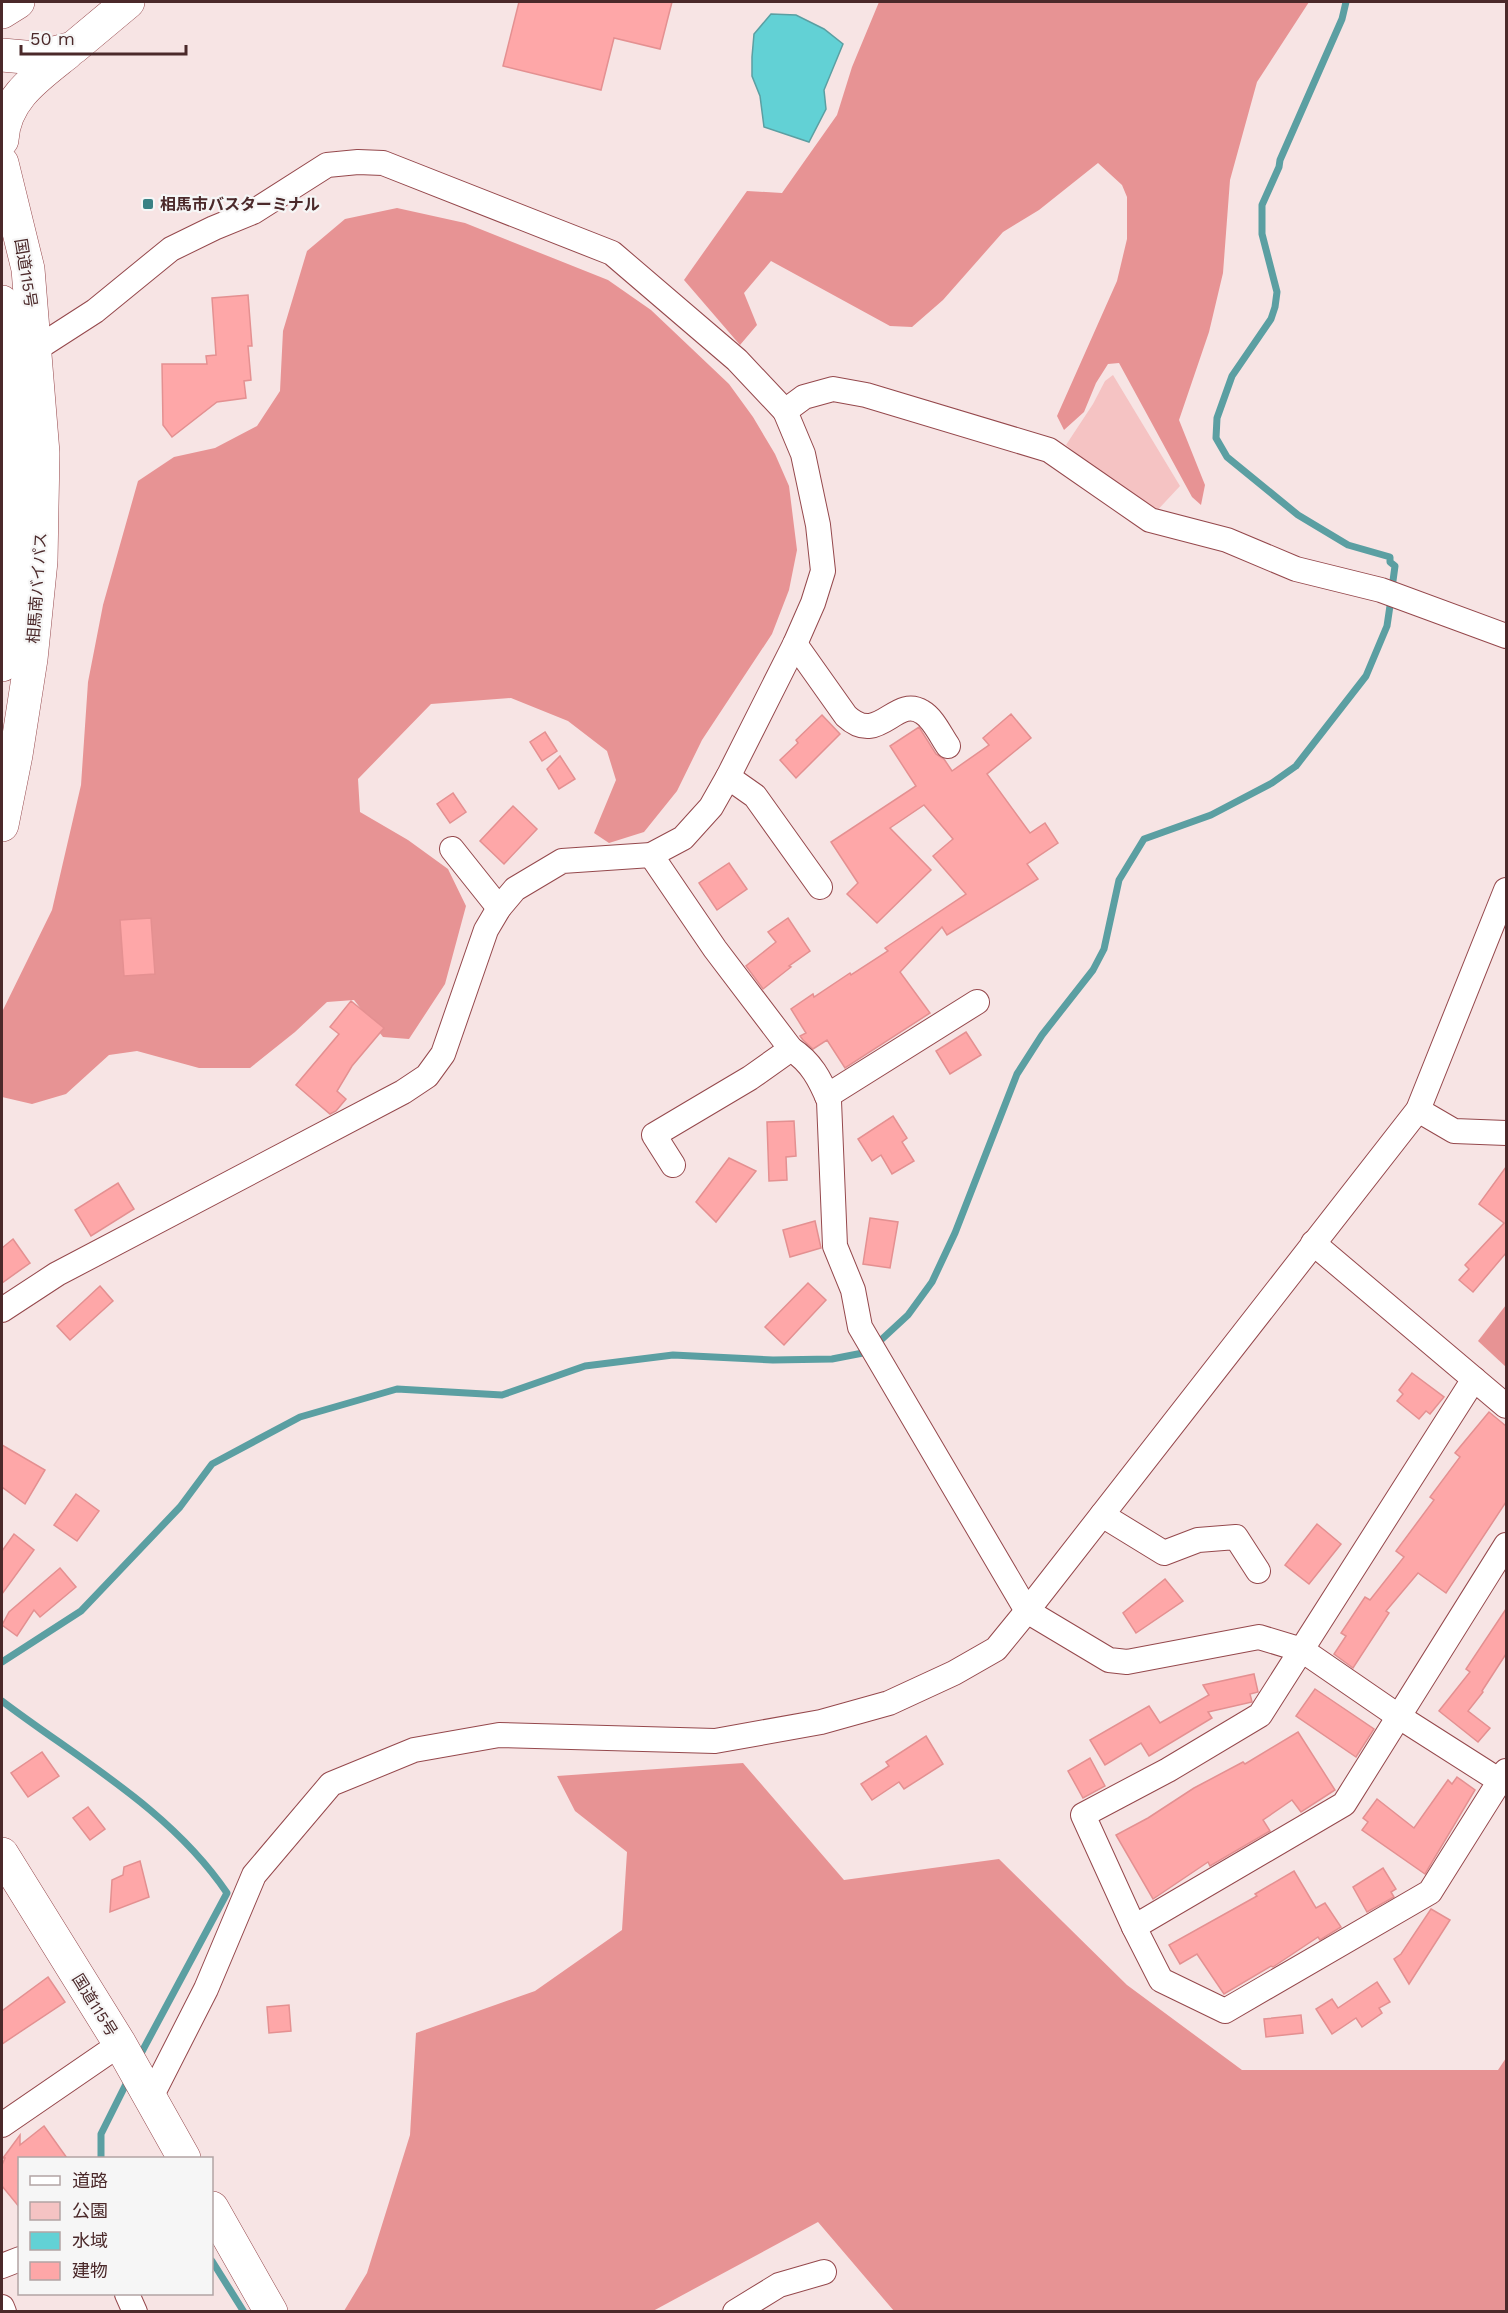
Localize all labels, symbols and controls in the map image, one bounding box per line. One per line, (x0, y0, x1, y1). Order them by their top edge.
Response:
scale bar (21, 18, 186, 56)
text: 50 m (30, 28, 75, 49)
place label: 相馬市バスターミナル (160, 195, 320, 214)
marker: 相馬市バスターミナル (141, 197, 155, 211)
street label: 国道115号 (11, 237, 41, 309)
street label: 相馬南バイパス (24, 532, 50, 644)
street label: 国道115号 (68, 1970, 122, 2040)
legend (18, 2157, 213, 2295)
text: 道路 (72, 2170, 108, 2191)
text: 公園 (72, 2200, 108, 2221)
text: 水域 (72, 2230, 108, 2251)
text: 建物 (72, 2260, 108, 2281)

